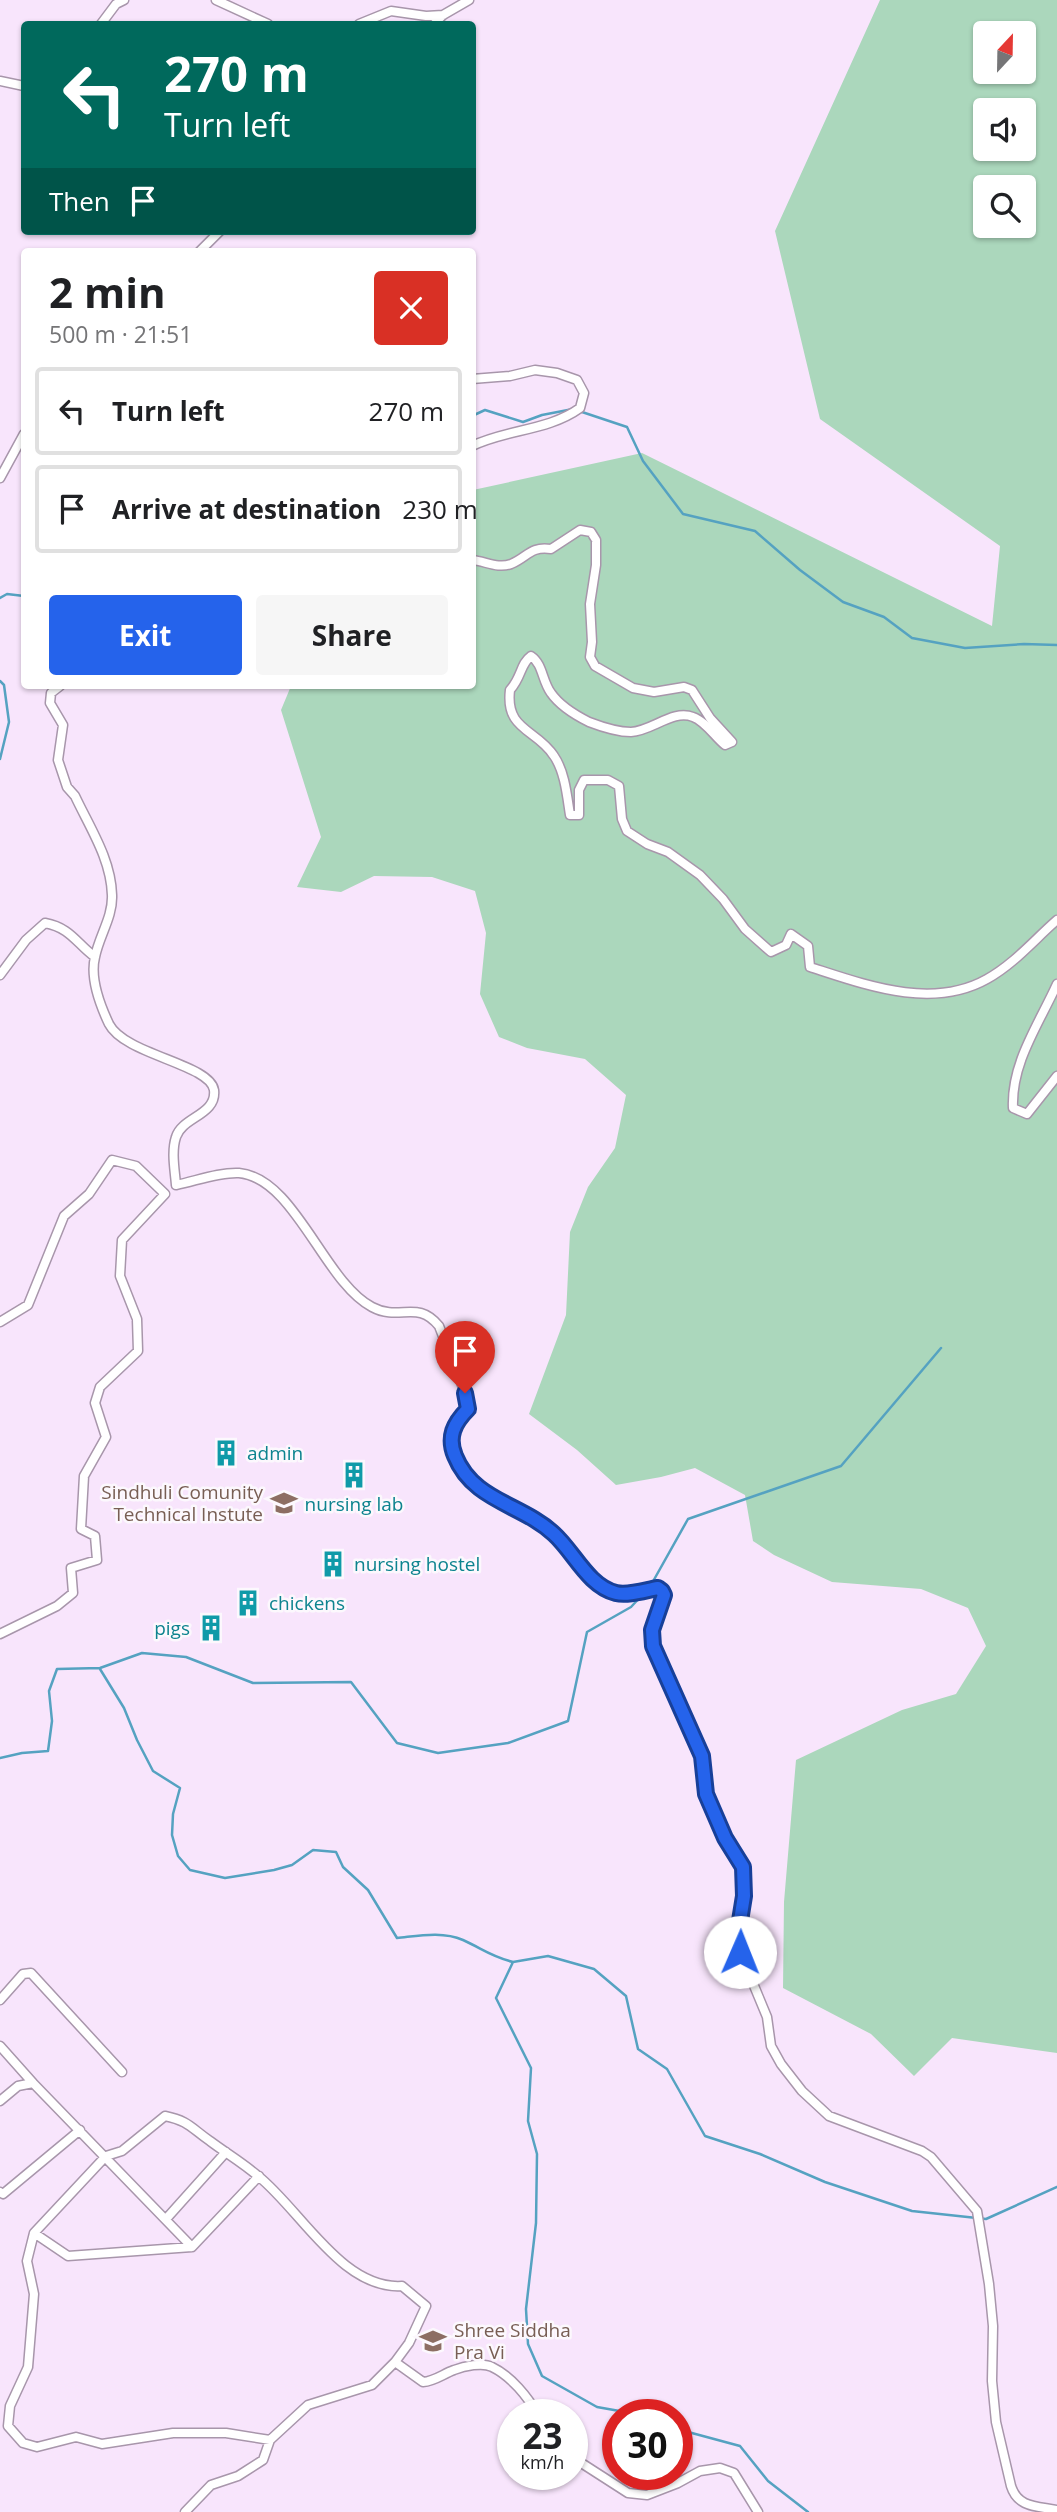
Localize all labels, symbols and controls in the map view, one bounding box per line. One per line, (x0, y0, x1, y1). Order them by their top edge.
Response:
north arrow (973, 21, 1036, 84)
map controls (973, 21, 1036, 238)
text: 270 m (164, 40, 309, 106)
icon: left (49, 49, 140, 140)
button: sound (973, 98, 1036, 161)
text: Turn left (164, 103, 290, 146)
button: search (973, 175, 1036, 238)
icon: arrive (124, 182, 162, 220)
text: Then (49, 183, 110, 219)
text: 2 min (49, 263, 166, 320)
button: close (374, 271, 448, 345)
text: 500 m · 21:51 (49, 318, 192, 350)
icon: left (53, 392, 91, 430)
text: Turn left (112, 393, 224, 429)
text: 270 m (369, 393, 444, 429)
icon: arrive (53, 490, 91, 528)
text: Arrive at destination (112, 491, 381, 527)
text: 230 m (402, 491, 478, 527)
button: Exit (49, 595, 242, 675)
button: Share (256, 595, 448, 675)
pin (435, 1321, 495, 1393)
icon: arrive (446, 1332, 484, 1370)
building icon: admin (211, 1438, 241, 1468)
place label: admin (247, 1440, 303, 1466)
building icon: nursing lab (339, 1460, 369, 1490)
place label: Sindhuli Comunity Technical Instute (101, 1479, 263, 1527)
school or university icon: Sindhuli Comunity Technical Instute (269, 1488, 299, 1518)
place label: nursing lab (305, 1491, 403, 1517)
building icon: nursing hostel (318, 1549, 348, 1579)
place label: nursing hostel (354, 1551, 480, 1577)
building icon: chickens (233, 1588, 263, 1618)
place label: chickens (269, 1590, 345, 1616)
building icon: pigs (196, 1613, 226, 1643)
place label: pigs (154, 1615, 190, 1641)
position arrow (703, 1915, 777, 1989)
place label: Shree Siddha Pra Vi (454, 2317, 571, 2365)
school or university icon: Shree Siddha Pra Vi (418, 2326, 448, 2356)
speed limit sign: 30 (602, 2399, 693, 2490)
text: 23 (522, 2412, 563, 2459)
text: km/h (521, 2450, 564, 2474)

